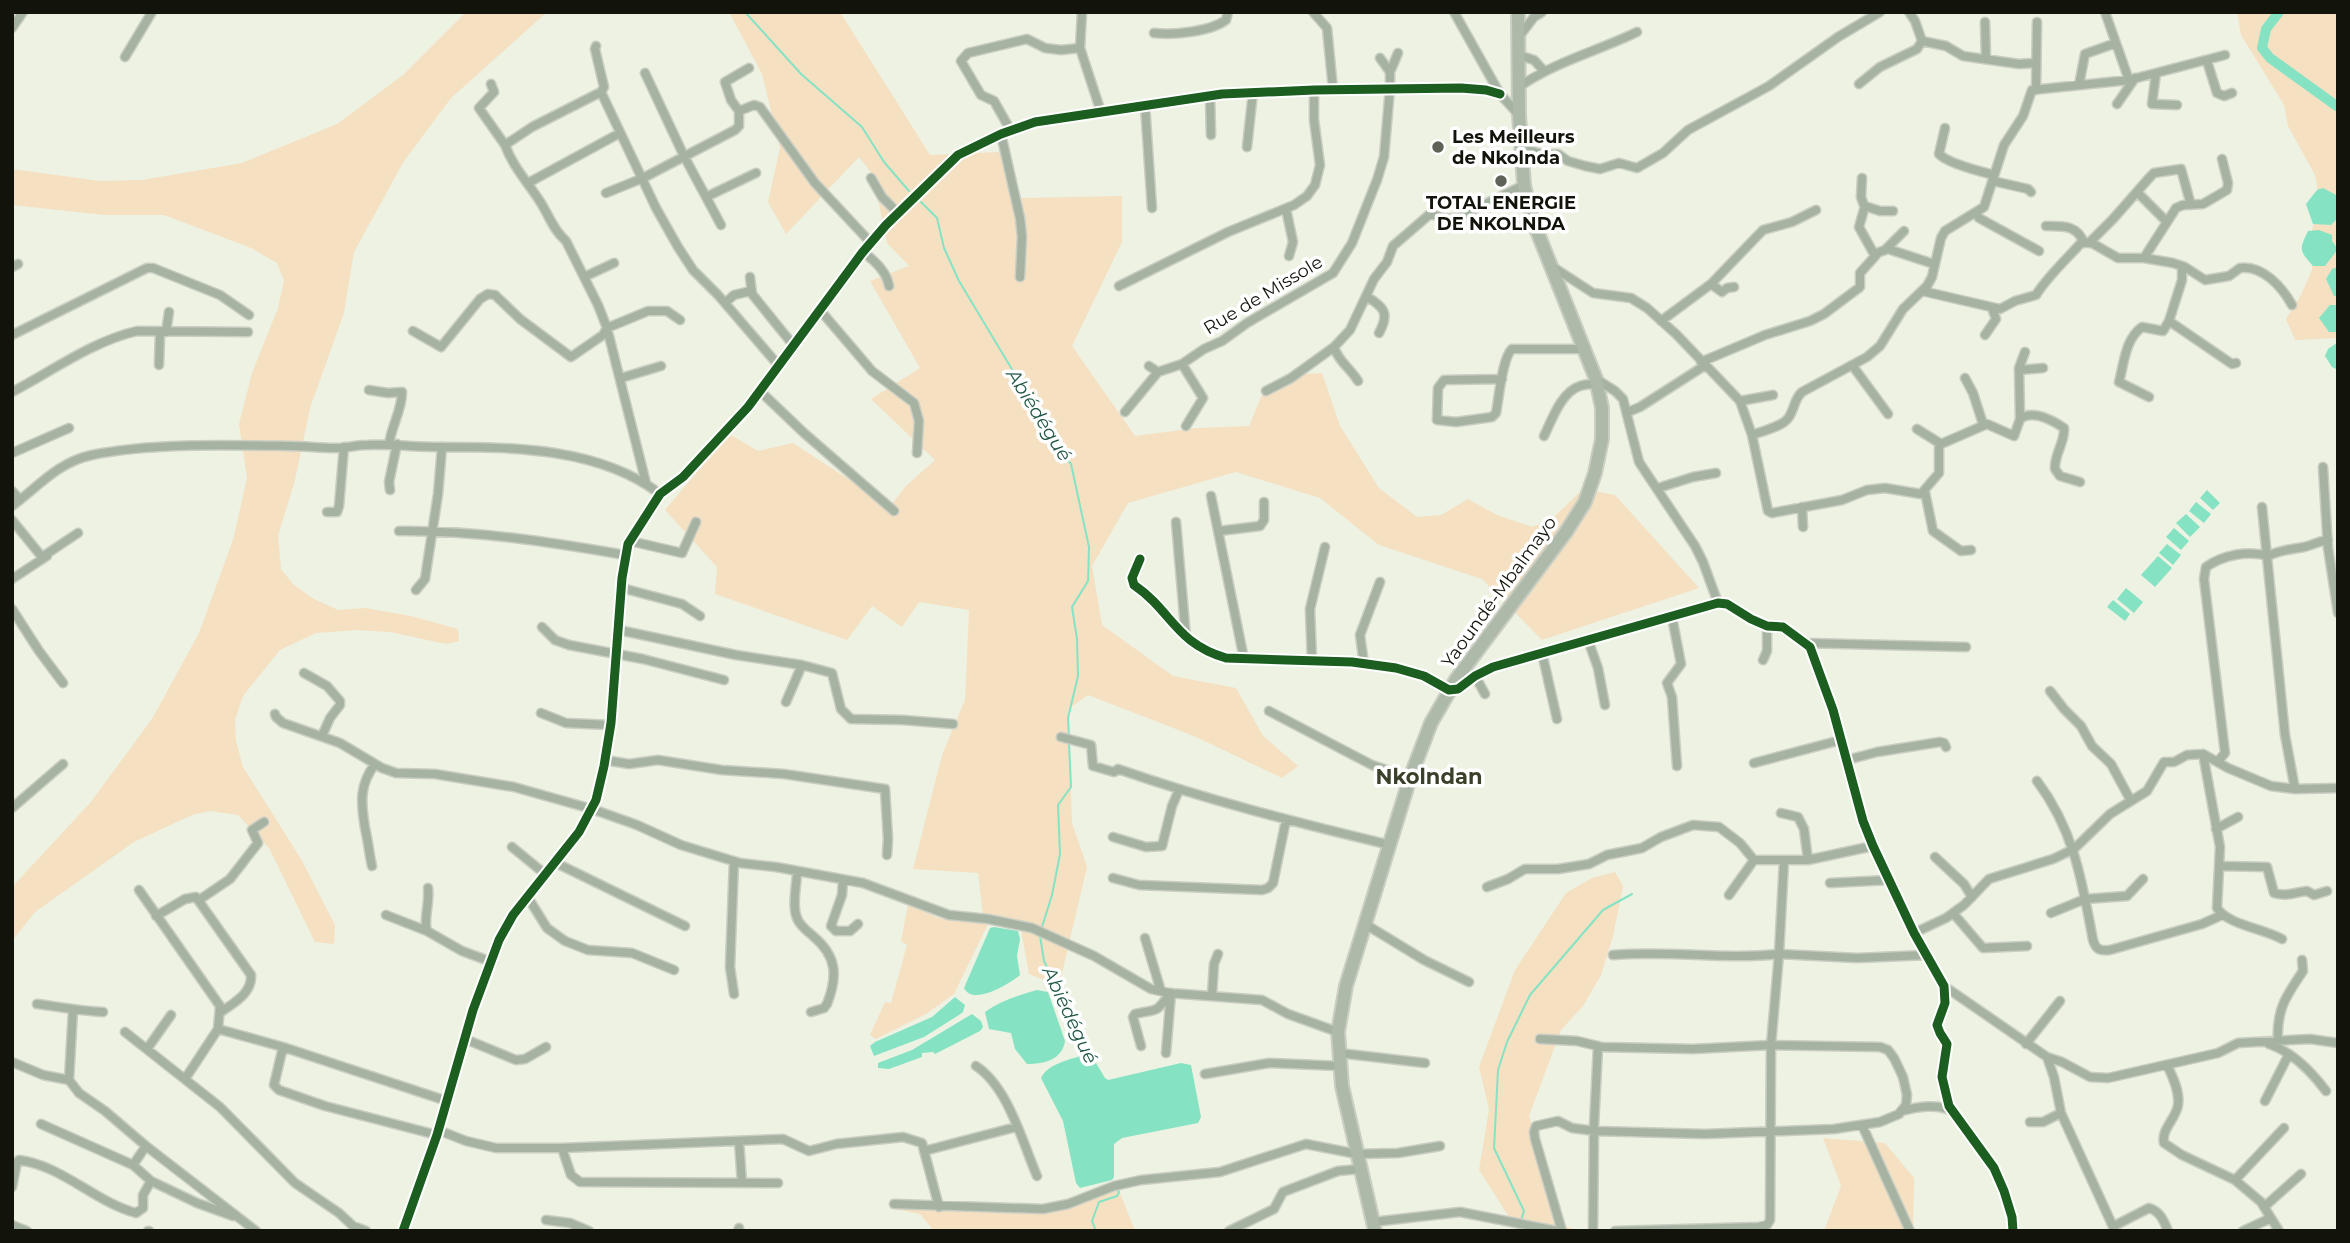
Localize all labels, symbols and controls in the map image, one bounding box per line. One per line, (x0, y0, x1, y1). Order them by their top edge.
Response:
place label: Les Meilleurs de Nkolnda (1452, 126, 1575, 169)
marker: Les Meilleurs de Nkolnda (1430, 139, 1446, 155)
marker: TOTAL ENERGIE DE NKOLNDA (1493, 173, 1509, 189)
place label: TOTAL ENERGIE DE NKOLNDA (1426, 192, 1576, 235)
street label: Rue de Missole (1199, 251, 1327, 339)
water label: Abiédégué (1001, 364, 1076, 465)
street label: Yaoundé-Mbalmayo (1437, 512, 1561, 672)
district label: Nkolndan (1376, 764, 1482, 789)
water label: Abiédégué (1037, 962, 1103, 1067)

